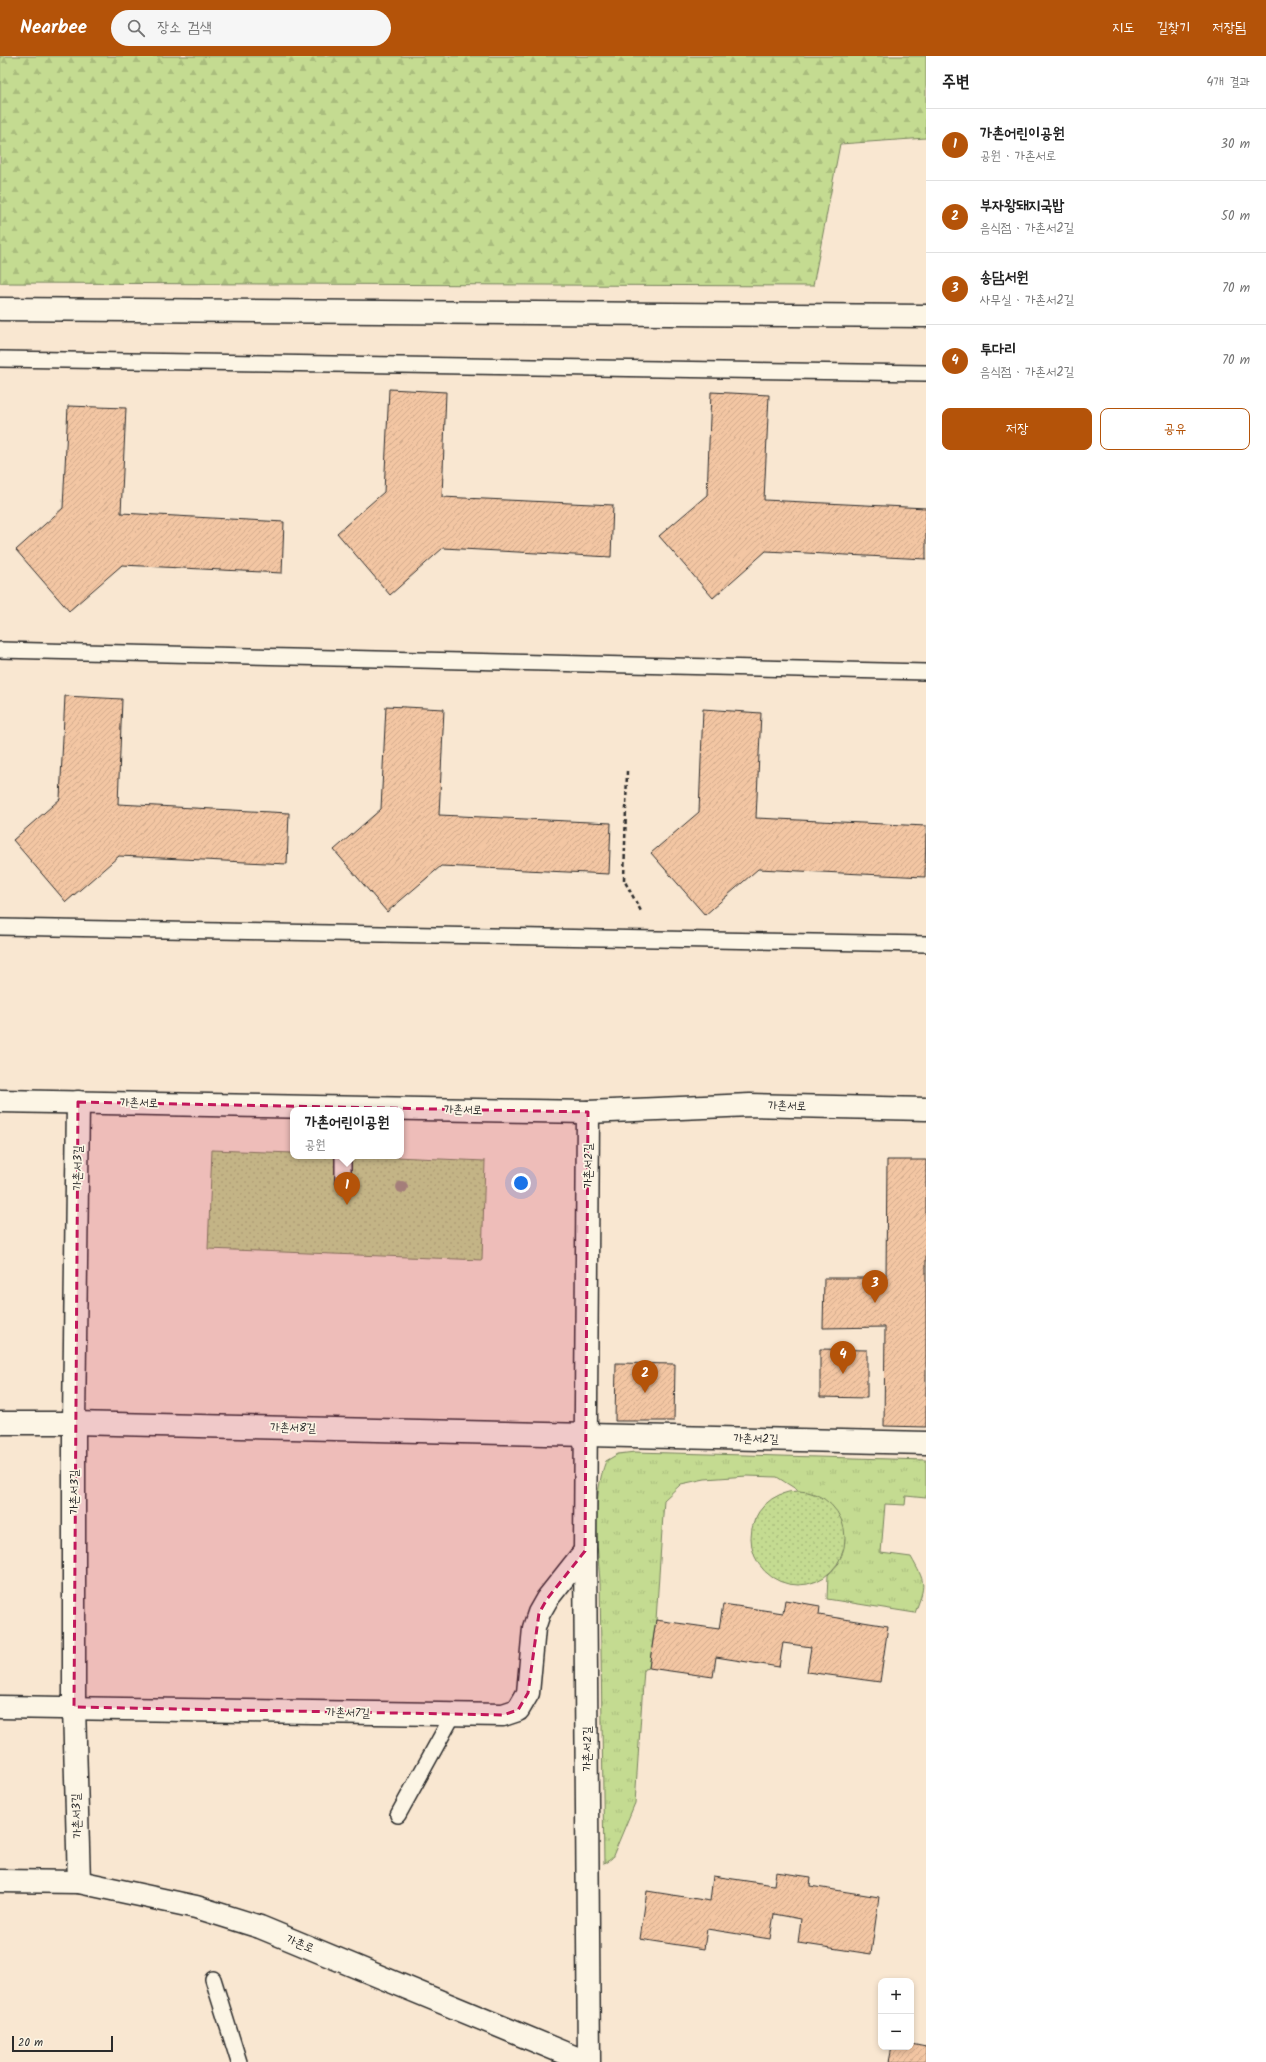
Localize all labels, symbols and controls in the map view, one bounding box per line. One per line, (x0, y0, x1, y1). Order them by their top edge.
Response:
search box (111, 10, 391, 46)
text: Nearbee (20, 13, 87, 43)
text: 장소 검색 (157, 16, 211, 40)
icon: search (125, 17, 147, 39)
text: 지도 (1112, 17, 1134, 39)
text: 길찾기 (1156, 17, 1190, 39)
text: 저장됨 (1212, 17, 1246, 39)
text: 주변 (942, 69, 969, 96)
text: 4개 결과 (1206, 72, 1250, 93)
text: 가촌어린이공원 (980, 122, 1065, 146)
text: 1 (953, 134, 957, 155)
text: 30 m (1221, 134, 1250, 155)
text: 공원 · 가촌서로 (980, 146, 1056, 167)
text: 부자왕돼지국밥 (980, 194, 1065, 218)
text: 2 (951, 206, 959, 227)
text: 50 m (1221, 206, 1250, 227)
text: 음식점 · 가촌서2길 (980, 218, 1074, 239)
text: 송담서원 (980, 266, 1028, 290)
text: 3 (951, 278, 959, 299)
text: 70 m (1222, 278, 1250, 299)
text: 사무실 · 가촌서2길 (980, 290, 1074, 311)
text: 투다리 (980, 338, 1016, 362)
text: 4 (951, 350, 959, 371)
text: 70 m (1222, 350, 1250, 371)
text: 음식점 · 가촌서2길 (980, 362, 1074, 383)
button: 저장 (942, 408, 1092, 450)
button: 공유 (1100, 408, 1250, 450)
street label: 가촌서로 (120, 1093, 158, 1113)
street label: 가촌서로 (768, 1096, 806, 1116)
street label: 가촌서로 (444, 1100, 482, 1120)
popup (290, 1107, 404, 1159)
text: 가촌어린이공원 (305, 1111, 389, 1135)
text: 공원 (305, 1135, 326, 1156)
street label: 가촌서2길 (579, 1143, 598, 1189)
street label: 가촌서3길 (68, 1145, 88, 1191)
pin: 1 (334, 1172, 360, 1205)
your location (511, 1173, 531, 1193)
pin: 3 (862, 1270, 888, 1303)
pin: 4 (830, 1341, 856, 1374)
pin: 2 (632, 1360, 658, 1393)
street label: 가촌서8길 (270, 1418, 316, 1438)
street label: 가촌서2길 (733, 1429, 779, 1449)
street label: 가촌서3길 (65, 1469, 84, 1515)
street label: 가촌서7길 (326, 1703, 371, 1723)
street label: 가촌서2길 (578, 1726, 597, 1772)
street label: 가촌서3길 (67, 1793, 87, 1839)
street label: 가촌로 (283, 1930, 317, 1958)
map controls (878, 1978, 914, 2050)
button: + (878, 1978, 914, 2014)
button: − (878, 2014, 914, 2050)
scale bar (12, 2034, 113, 2053)
text: 20 m (18, 2034, 43, 2052)

